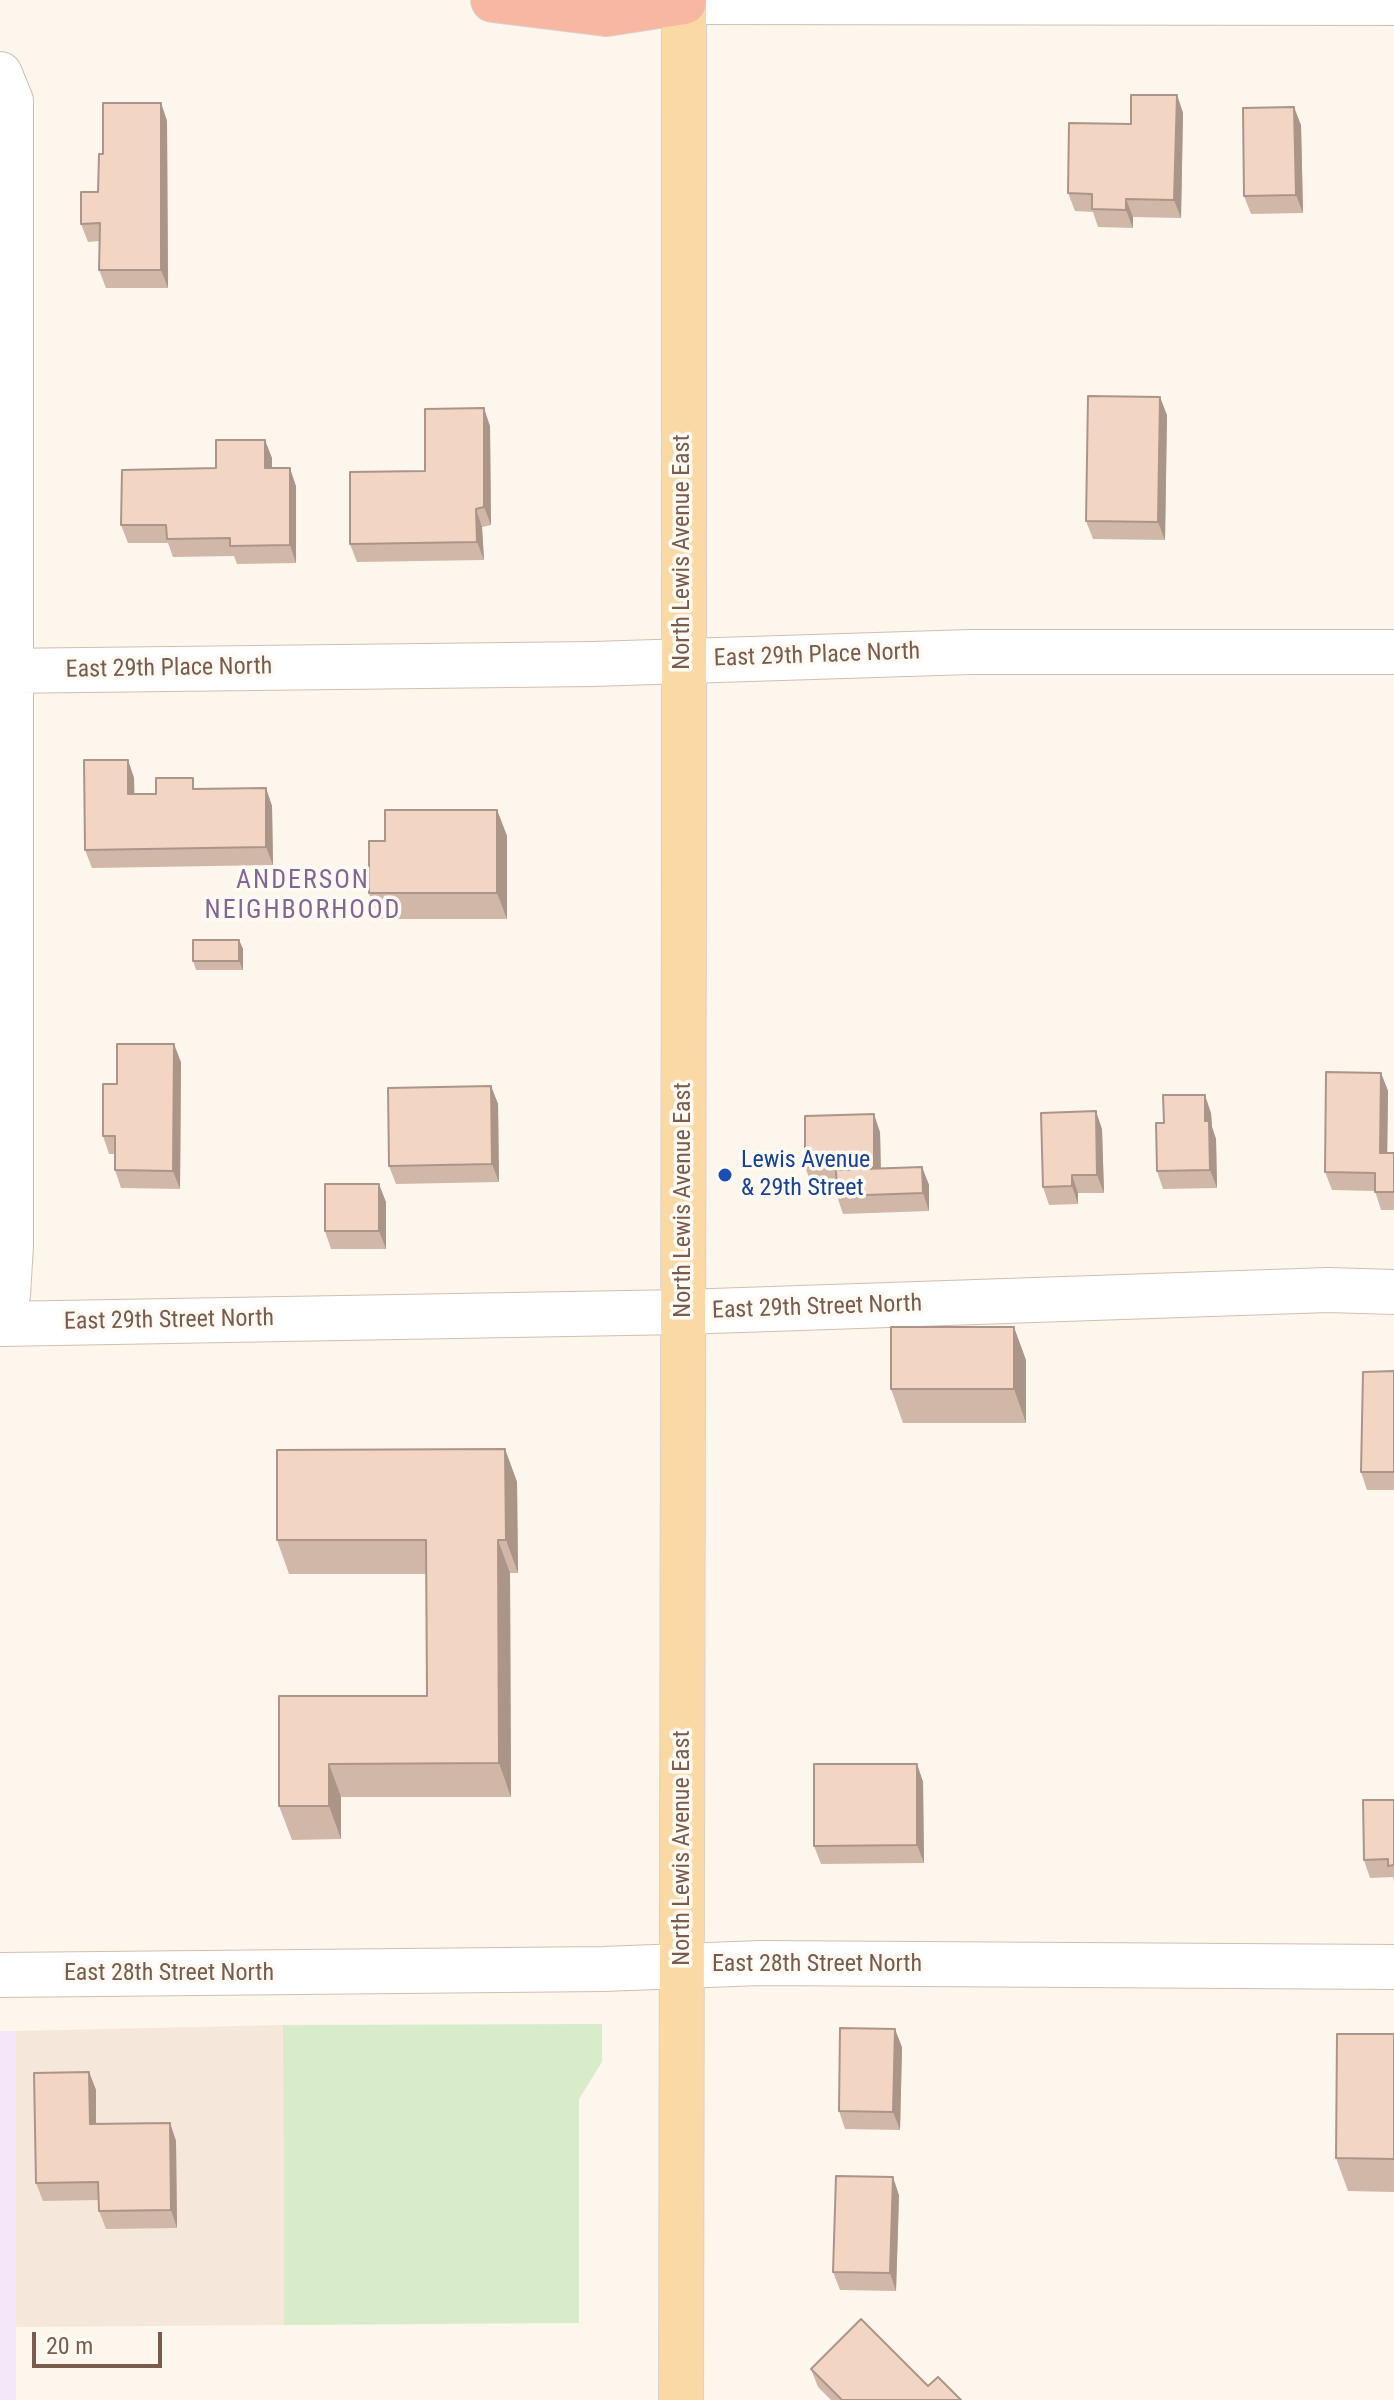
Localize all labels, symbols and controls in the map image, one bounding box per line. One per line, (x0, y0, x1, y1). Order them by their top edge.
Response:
street label: North Lewis Avenue East (669, 434, 697, 670)
street label: East 29th Place North (713, 638, 921, 674)
street label: East 29th Place North (65, 653, 273, 685)
district label: ANDERSON NEIGHBORHOOD (205, 865, 401, 926)
street label: North Lewis Avenue East (670, 1082, 698, 1318)
place label: Lewis Avenue & 29th Street (741, 1147, 870, 1203)
marker: Lewis Avenue & 29th Street (716, 1166, 734, 1184)
street label: East 29th Street North (711, 1290, 923, 1326)
street label: East 29th Street North (64, 1305, 274, 1337)
street label: North Lewis Avenue East (669, 1730, 697, 1966)
street label: East 28th Street North (712, 1951, 922, 1979)
street label: East 28th Street North (64, 1960, 274, 1988)
scale bar (36, 2316, 166, 2366)
text: 20 m (46, 2332, 93, 2360)

